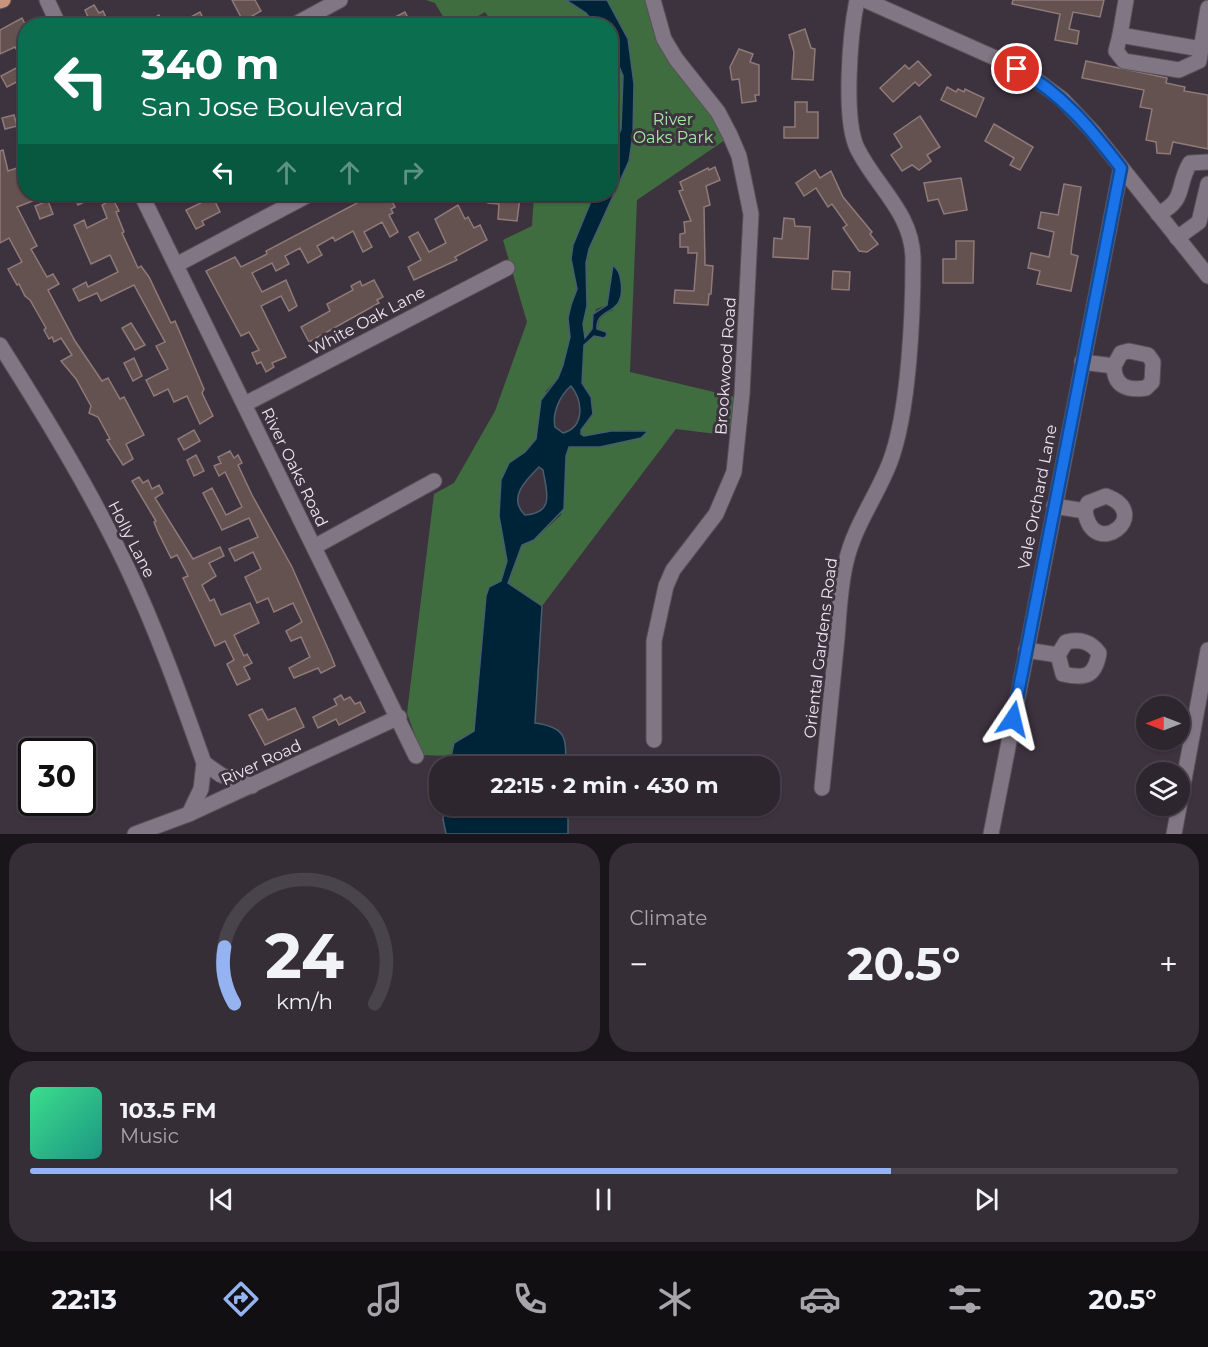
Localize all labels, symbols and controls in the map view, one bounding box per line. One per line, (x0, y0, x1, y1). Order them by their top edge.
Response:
text: 340 m (141, 38, 279, 90)
icon: left (42, 42, 120, 120)
pin (991, 43, 1042, 94)
icon: arrive (1000, 52, 1033, 85)
text: San Jose Boulevard (141, 90, 403, 123)
park label: River Oaks Park (633, 110, 714, 147)
icon: left (207, 156, 240, 189)
icon: ahead (270, 156, 303, 189)
icon: ahead (333, 156, 366, 189)
icon: right (396, 156, 429, 189)
street label: White Oak Lane (306, 282, 428, 359)
street label: Brookwood Road (711, 296, 740, 436)
street label: River Oaks Road (257, 404, 332, 530)
street label: Vale Orchard Lane (1014, 423, 1061, 571)
street label: Holly Lane (104, 498, 159, 581)
street label: Oriental Gardens Road (800, 557, 841, 739)
position arrow (981, 687, 1045, 751)
north arrow (1136, 696, 1190, 750)
map controls (1136, 696, 1190, 816)
street label: River Road (218, 736, 304, 789)
speed limit sign: 30 (18, 738, 96, 816)
button: layers (1136, 762, 1190, 816)
text: 22:15 · 2 min · 430 m (490, 772, 719, 799)
text: Climate (630, 906, 707, 930)
text: 24 (265, 918, 344, 994)
text: 20.5° (847, 936, 961, 991)
text: − (630, 944, 648, 984)
text: + (1159, 944, 1178, 984)
text: km/h (276, 989, 333, 1015)
text: 103.5 FM (120, 1097, 217, 1124)
text: Music (120, 1124, 179, 1148)
icon: previous (205, 1183, 238, 1216)
icon: pause (587, 1183, 620, 1216)
icon: next (970, 1183, 1003, 1216)
icon: directions (220, 1278, 262, 1320)
icon: music (364, 1278, 406, 1320)
icon: phone (509, 1278, 551, 1320)
icon: climate (654, 1278, 696, 1320)
icon: car (799, 1278, 841, 1320)
icon: filters (944, 1278, 986, 1320)
text: 22:13 (51, 1283, 117, 1316)
text: 20.5° (1088, 1283, 1157, 1316)

